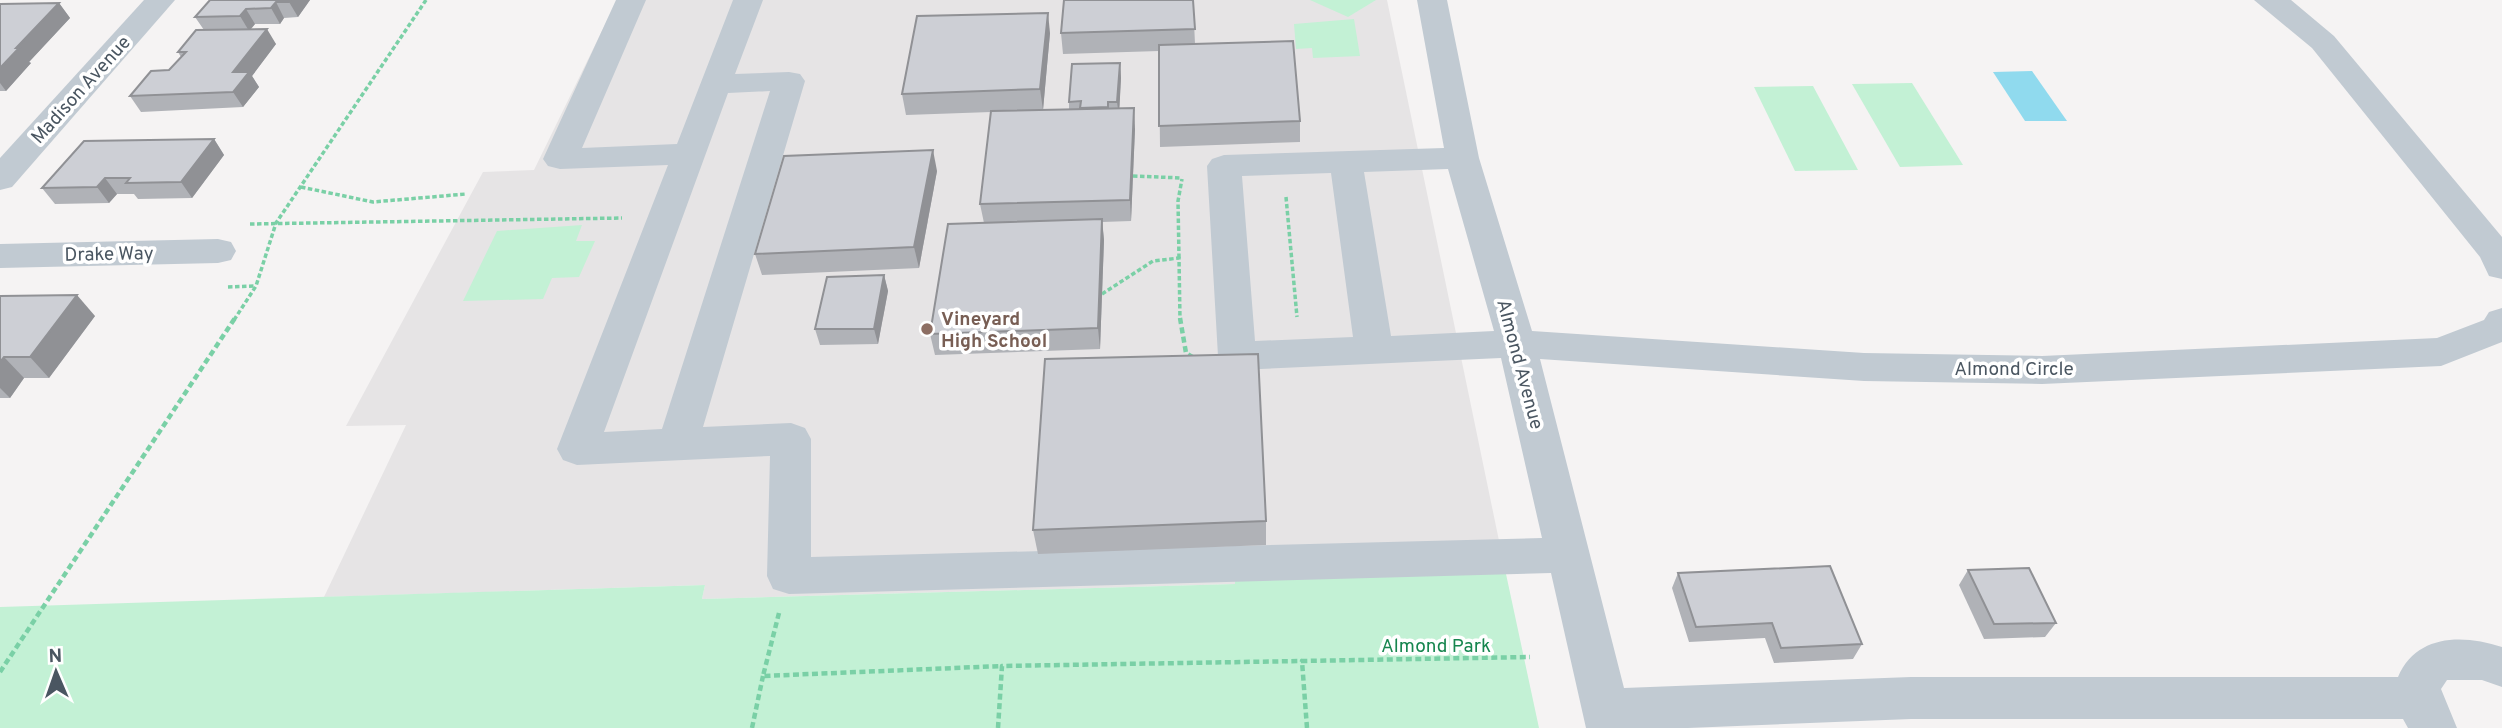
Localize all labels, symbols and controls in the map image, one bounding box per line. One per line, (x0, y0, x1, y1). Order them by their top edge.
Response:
street label: Madison Avenue (27, 31, 136, 150)
street label: Drake Way (64, 242, 154, 268)
street label: Almond Avenue (1490, 297, 1548, 432)
place label: Vineyard High School (941, 308, 1047, 354)
marker: Vineyard High School (919, 321, 935, 337)
street label: Almond Circle (1954, 358, 2074, 382)
park label: Almond Park (1381, 635, 1491, 659)
north arrow (21, 637, 91, 707)
text: N (48, 645, 63, 669)

